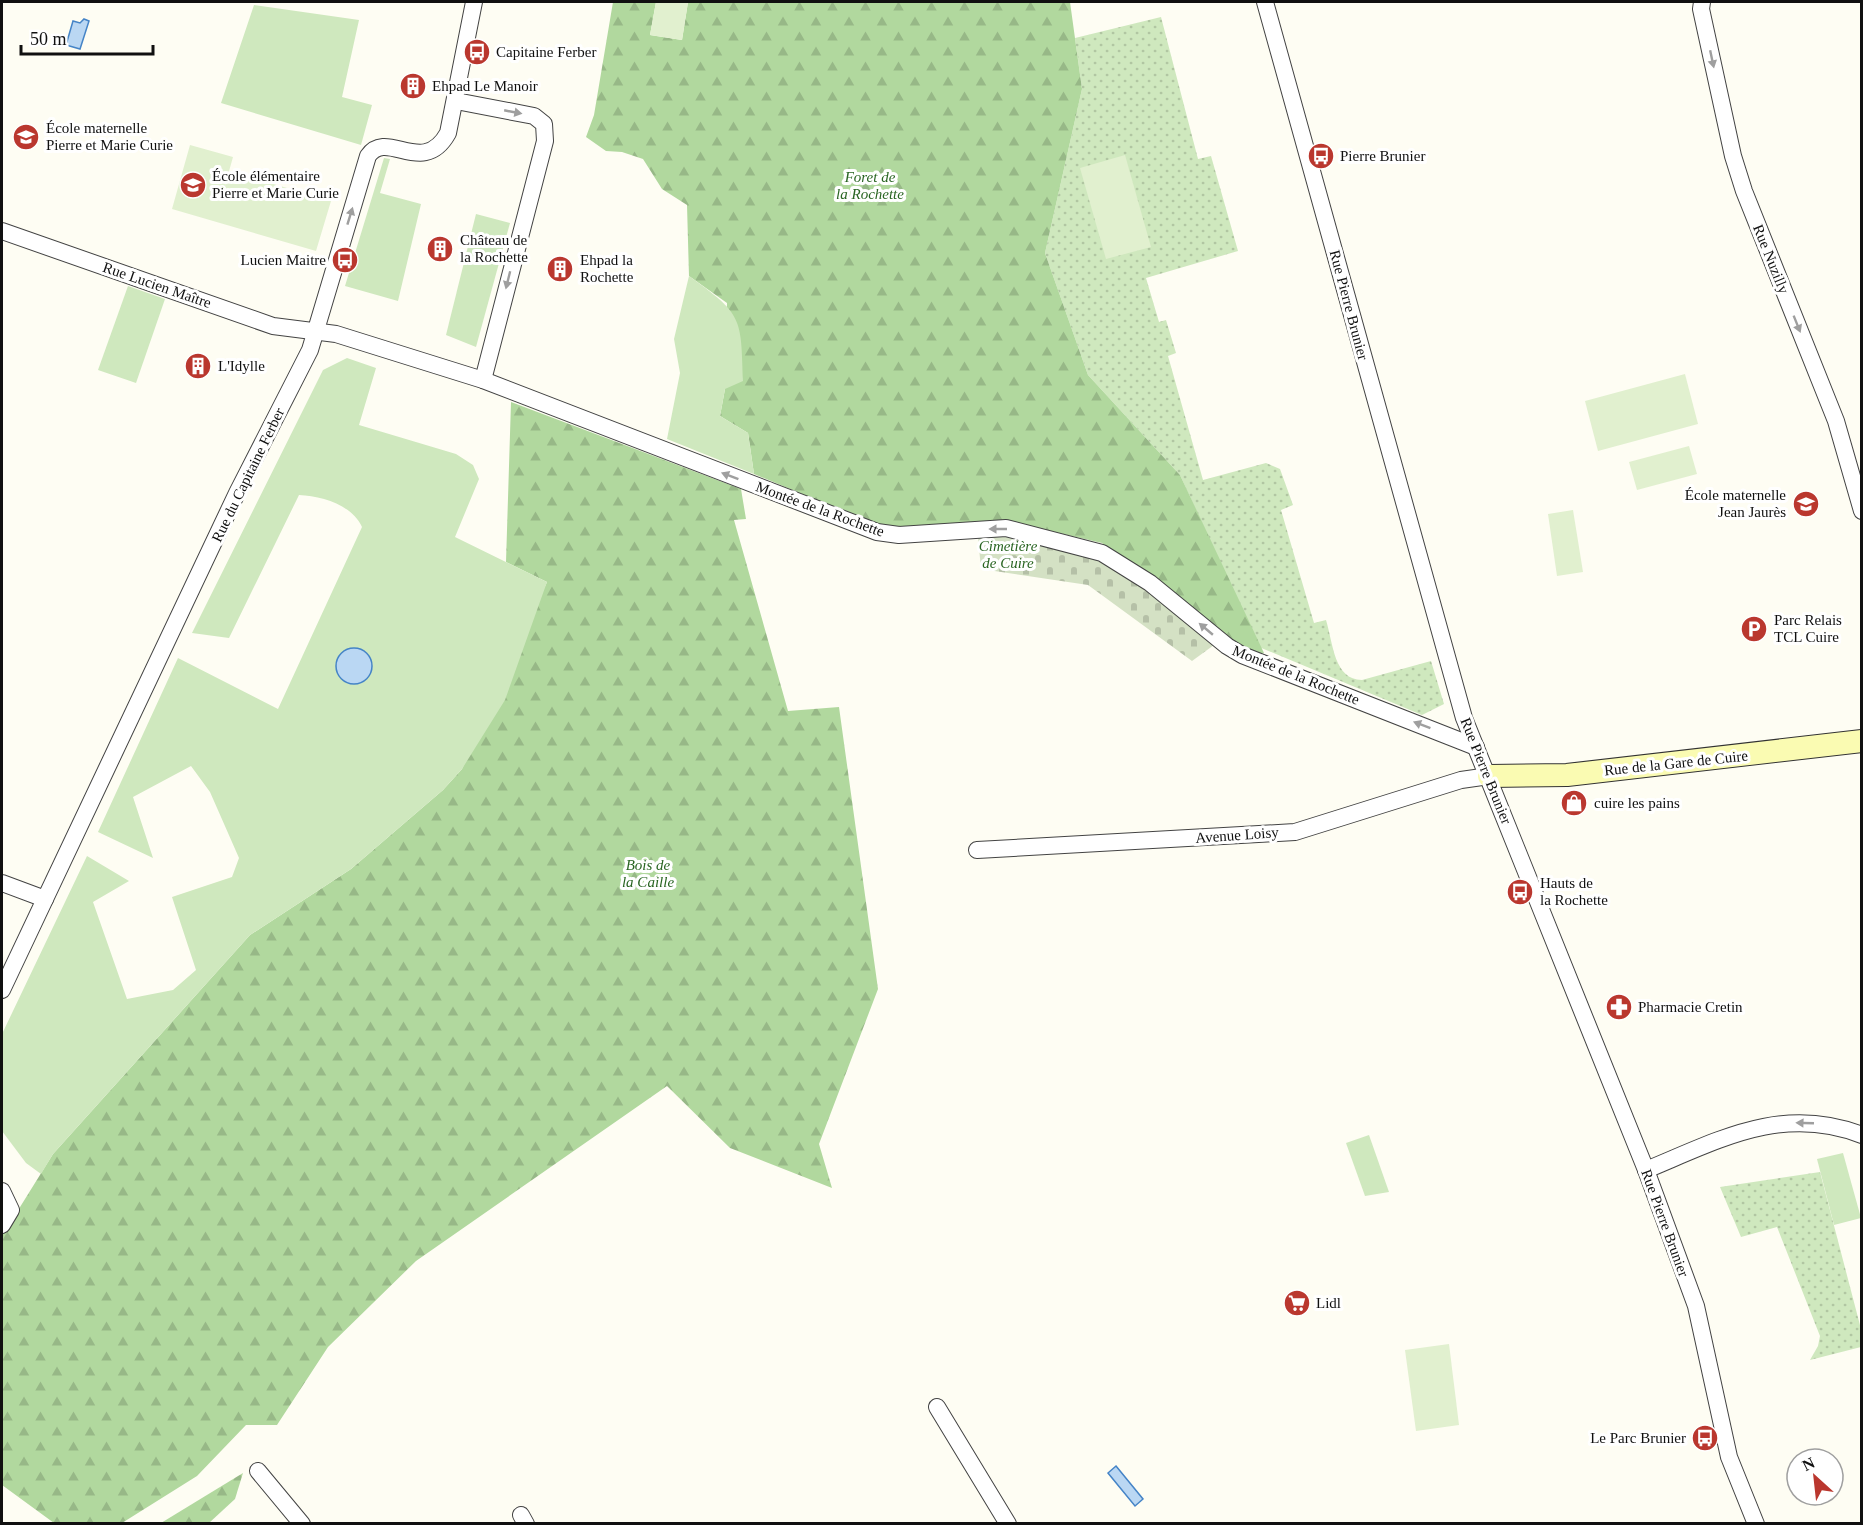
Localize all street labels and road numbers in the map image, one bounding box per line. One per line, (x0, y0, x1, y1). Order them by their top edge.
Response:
street label: Rue Nuzilly (1750, 222, 1792, 296)
street label: Rue Pierre Brunier (1327, 248, 1371, 362)
street label: Rue Lucien Maître (101, 259, 213, 311)
street label: Rue du Capitaine Ferber (209, 405, 287, 545)
street label: Montée de la Rochette (754, 478, 887, 540)
street label: Montée de la Rochette (1230, 642, 1362, 708)
street label: Rue Pierre Brunier (1457, 715, 1515, 827)
street label: Rue de la Gare de Cuire (1603, 747, 1749, 779)
street label: Avenue Loisy (1195, 824, 1280, 846)
street label: Rue Pierre Brunier (1638, 1167, 1692, 1279)

